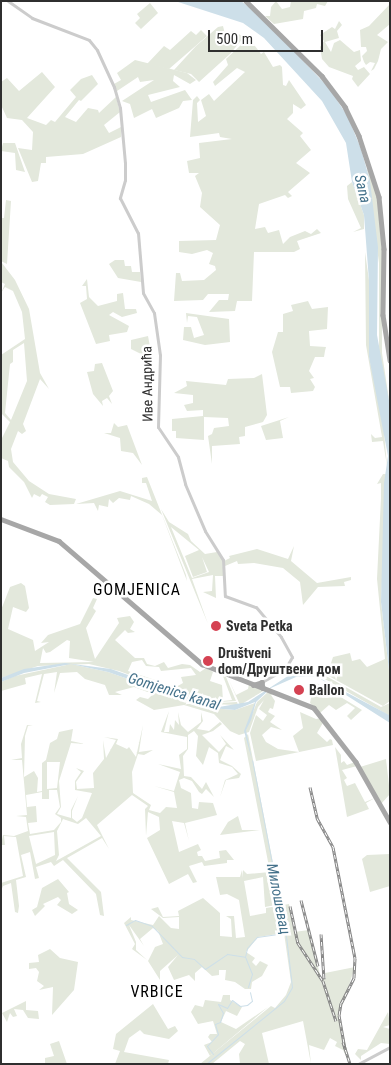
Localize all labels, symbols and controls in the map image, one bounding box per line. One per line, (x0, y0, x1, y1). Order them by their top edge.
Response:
scale bar (211, 20, 326, 52)
text: 500 m (216, 30, 253, 48)
water label: Sana (350, 173, 374, 205)
street label: Иве Андрића (138, 346, 156, 422)
district label: GOMJENICA (92, 580, 182, 600)
place label: Sveta Petka (226, 618, 293, 634)
marker: Sveta Petka (210, 620, 222, 632)
place label: Društveni dom/Друштвени дом (218, 645, 341, 678)
marker: Društveni dom/Друштвени дом (202, 655, 214, 667)
water label: Gomjenica kanal (126, 669, 222, 715)
place label: Ballon (309, 682, 344, 698)
marker: Ballon (293, 684, 305, 696)
water label: Милошевац (262, 862, 294, 936)
district label: VRBICE (130, 982, 184, 1002)

